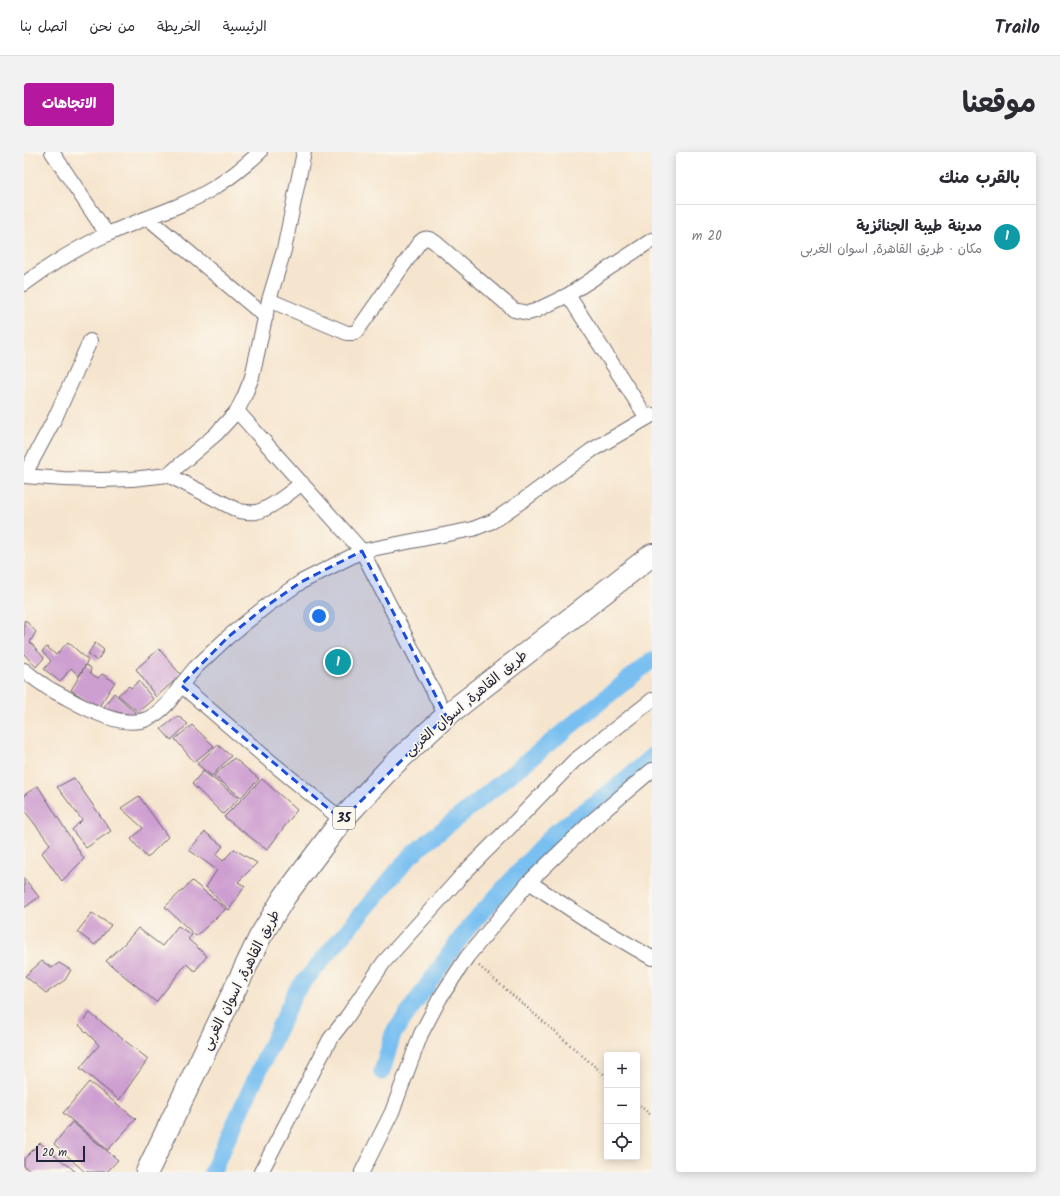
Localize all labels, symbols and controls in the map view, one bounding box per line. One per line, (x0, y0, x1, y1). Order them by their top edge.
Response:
text: Trailo (994, 13, 1040, 43)
text: اتصل بنا (20, 16, 68, 38)
text: من نحن (90, 16, 135, 38)
text: الخريطة (157, 16, 201, 38)
text: الرئيسية (223, 16, 267, 38)
text: موقعنا (962, 82, 1036, 127)
button: الاتجاهات (24, 83, 114, 126)
text: بالقرب منك (939, 165, 1020, 192)
text: مدينة طيبة الجنائزية (856, 215, 982, 239)
text: 20 m (692, 226, 722, 247)
text: 1 (1005, 226, 1009, 247)
text: مكان · طريق القاهرة, اسوان الغربى (800, 239, 982, 260)
your location (309, 606, 329, 626)
street label: طريق القاهرة, اسوان الغربى (400, 645, 532, 761)
pin: 1 (325, 647, 351, 677)
road number: 35 (333, 807, 355, 829)
street label: طريق القاهرة, اسوان الغربى (196, 906, 286, 1054)
map controls (604, 1052, 640, 1160)
button: + (604, 1052, 640, 1088)
button: − (604, 1088, 640, 1124)
button: locate (604, 1124, 640, 1160)
scale bar (36, 1144, 85, 1163)
text: 20 m (42, 1144, 67, 1162)

